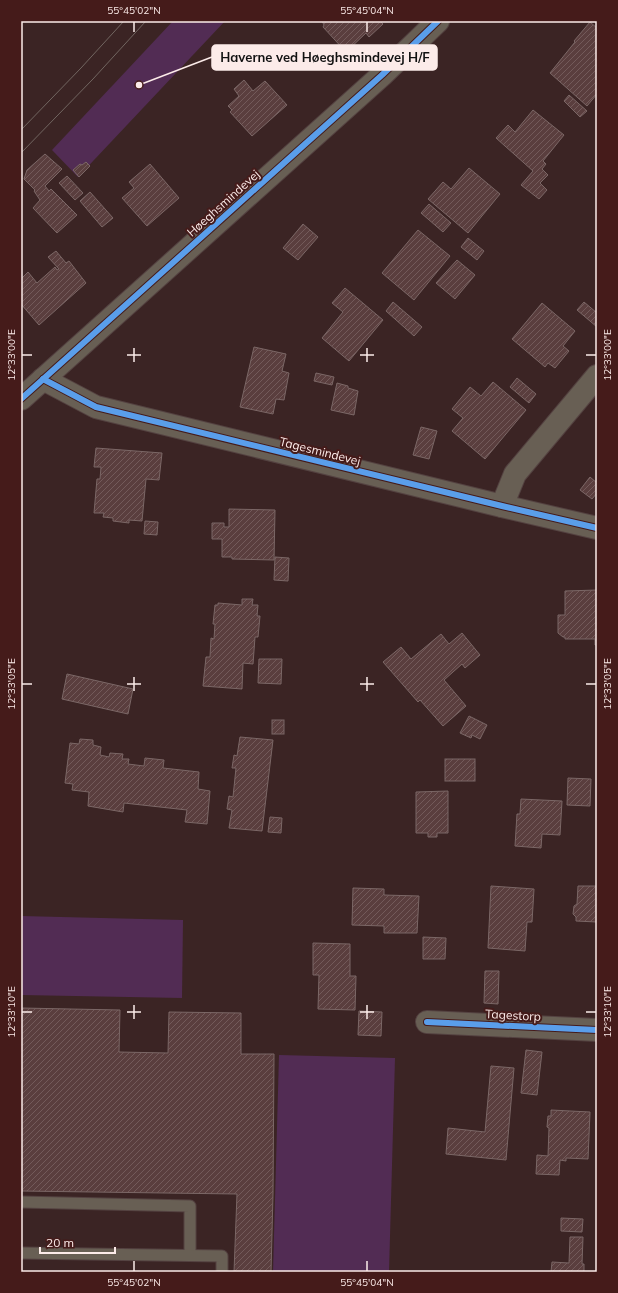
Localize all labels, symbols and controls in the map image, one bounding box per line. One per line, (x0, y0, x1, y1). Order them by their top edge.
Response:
text: 55°45'02"N (107, 4, 161, 17)
text: 55°45'04"N (340, 4, 394, 17)
callout: Haverne ved Høeghsmindevej H/F (212, 45, 437, 70)
text: Haverne ved Høeghsmindevej H/F (220, 49, 430, 65)
street label: Høeghsmindevej (184, 166, 263, 240)
text: 12°33'00"E (5, 329, 18, 381)
text: 12°33'00"E (601, 329, 614, 381)
street label: Tagesmindevej (278, 434, 362, 468)
text: 12°33'05"E (5, 658, 18, 710)
text: 12°33'05"E (601, 658, 614, 710)
text: 12°33'10"E (5, 986, 18, 1038)
text: 12°33'10"E (601, 986, 614, 1038)
street label: Tagestorp (485, 1006, 541, 1024)
scale bar (40, 1229, 115, 1255)
text: 20 m (46, 1235, 74, 1250)
text: 55°45'02"N (107, 1276, 161, 1289)
text: 55°45'04"N (340, 1276, 394, 1289)

